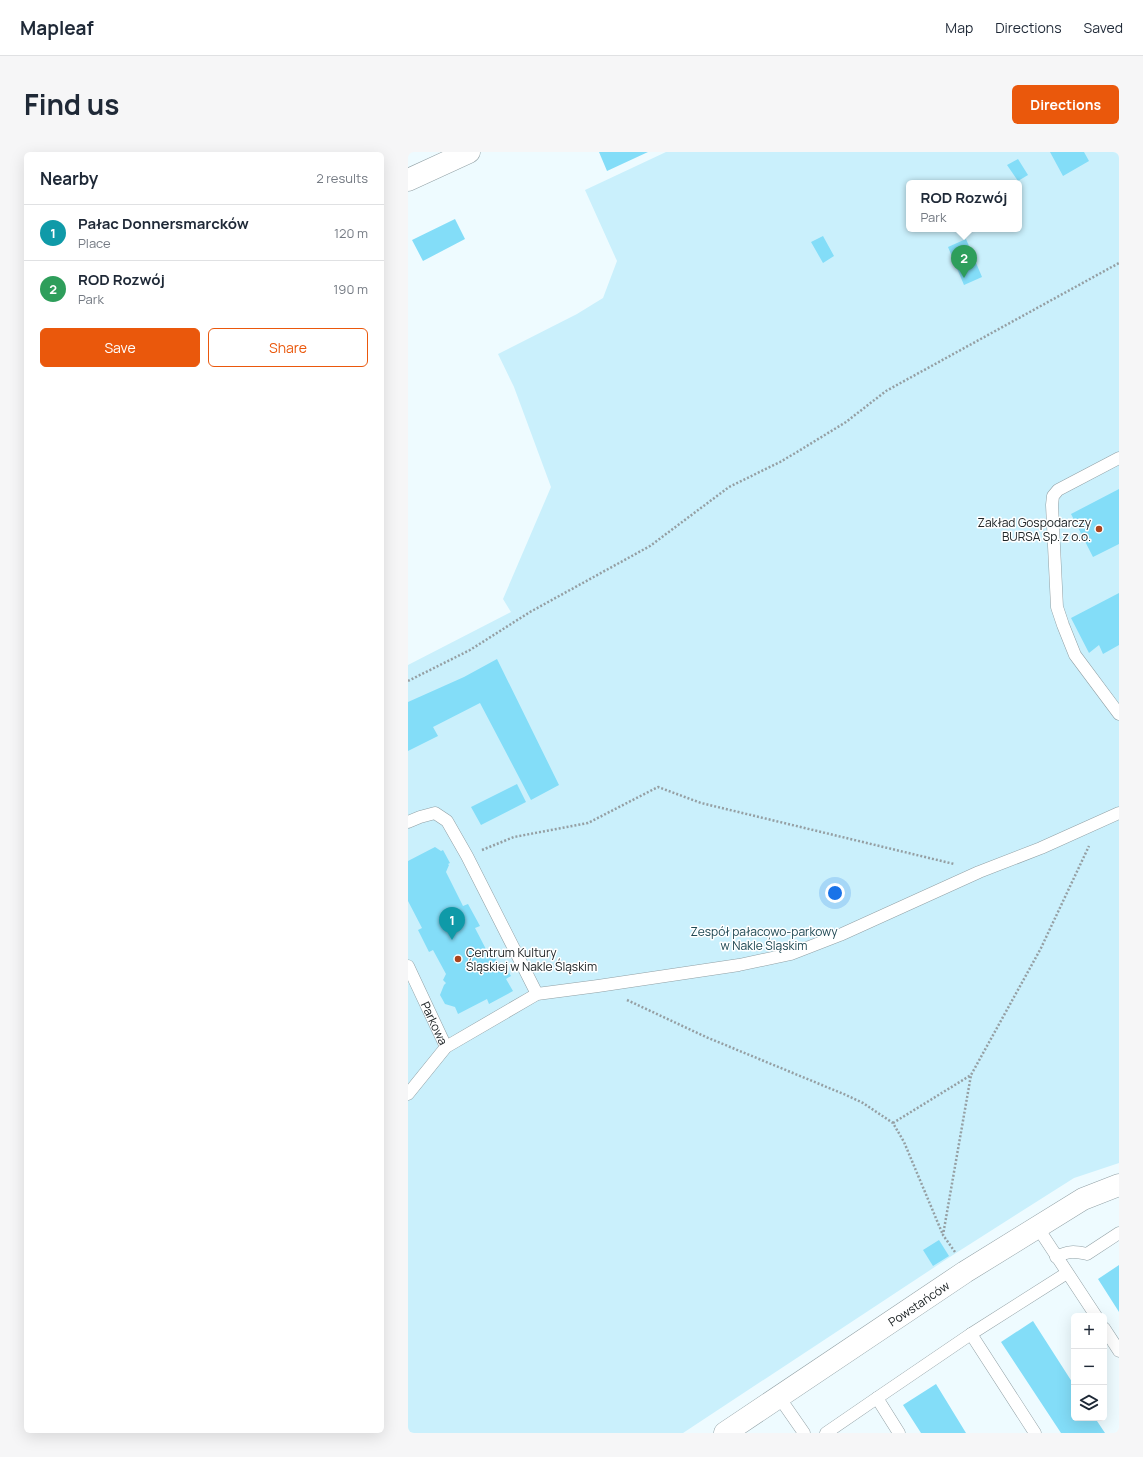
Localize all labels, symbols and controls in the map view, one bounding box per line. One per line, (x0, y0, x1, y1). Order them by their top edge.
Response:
text: Mapleaf (20, 15, 94, 41)
text: Map (945, 18, 973, 37)
text: Directions (995, 18, 1062, 37)
text: Saved (1084, 18, 1123, 37)
text: Find us (24, 85, 119, 123)
button: Directions (1012, 85, 1119, 124)
text: Nearby (40, 167, 98, 190)
text: 2 results (316, 169, 368, 187)
popup (906, 180, 1022, 232)
text: ROD Rozwój (921, 187, 1007, 208)
text: Park (921, 208, 946, 226)
text: Pałac Donnersmarcków (78, 213, 249, 234)
text: 1 (50, 224, 56, 242)
text: 120 m (334, 224, 368, 242)
text: Place (78, 234, 111, 252)
pin: 2 (951, 245, 977, 278)
text: ROD Rozwój (78, 269, 165, 290)
text: 2 (49, 280, 57, 298)
text: 190 m (333, 280, 368, 298)
text: Park (78, 290, 104, 308)
button: Save (40, 328, 200, 367)
button: Share (208, 328, 368, 367)
place label: Zakład Gospodarczy BURSA Sp. z o.o. (978, 514, 1092, 545)
marker: Zakład Gospodarczy BURSA Sp. z o.o. (1094, 524, 1104, 534)
your location (825, 883, 845, 903)
pin: 1 (439, 907, 465, 940)
park label: Zespół pałacowo-parkowy w Nakle Śląskim (690, 923, 838, 954)
place label: Centrum Kultury Śląskiej w Nakle Śląskim (466, 944, 597, 975)
marker: Centrum Kultury Śląskiej w Nakle Śląskim (453, 954, 463, 964)
street label: Parkowa (417, 999, 452, 1048)
street label: Powstańców (884, 1276, 953, 1330)
map controls (1071, 1313, 1107, 1421)
button: + (1071, 1313, 1107, 1349)
button: − (1071, 1349, 1107, 1385)
button: layers (1071, 1385, 1107, 1421)

